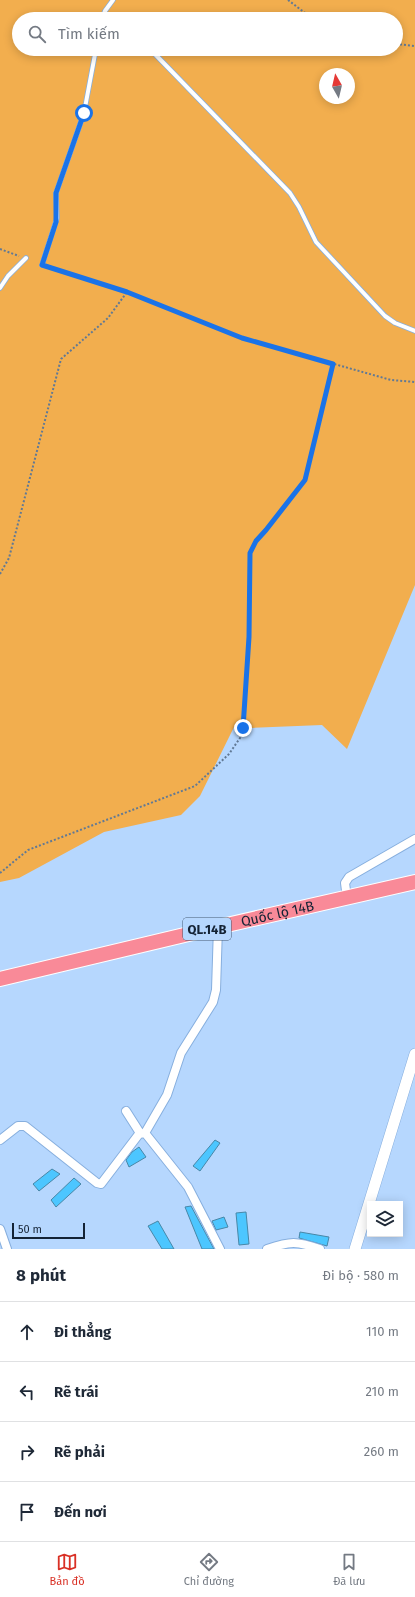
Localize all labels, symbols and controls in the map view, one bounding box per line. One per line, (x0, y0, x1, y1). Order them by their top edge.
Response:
search box (12, 12, 403, 56)
icon: search (26, 23, 48, 45)
text: Tìm kiếm (58, 25, 120, 43)
north arrow (319, 68, 355, 104)
route start (75, 104, 93, 122)
route end (234, 719, 252, 737)
street label: Quốc lộ 14B (239, 897, 316, 931)
road number: QL.14B (183, 918, 231, 940)
map controls (367, 1201, 403, 1237)
button: layers (367, 1201, 403, 1237)
scale bar (12, 1221, 85, 1240)
text: 50 m (18, 1223, 42, 1236)
text: 8 phút (16, 1265, 66, 1286)
text: Đi bộ · 580 m (323, 1268, 399, 1283)
icon: ahead (16, 1321, 38, 1343)
text: Đi thẳng (54, 1323, 111, 1341)
text: 110 m (366, 1324, 399, 1339)
icon: left (16, 1381, 38, 1403)
text: Rẽ trái (54, 1383, 99, 1401)
text: 210 m (365, 1384, 399, 1399)
icon: right (16, 1441, 38, 1463)
text: Rẽ phải (54, 1443, 105, 1461)
text: 260 m (364, 1444, 399, 1459)
icon: arrive (16, 1501, 38, 1523)
text: Đến nơi (54, 1503, 107, 1521)
tab: Bản đồ (50, 1551, 85, 1588)
tab: Chỉ đường (184, 1551, 234, 1588)
tab: Đã lưu (333, 1551, 365, 1588)

